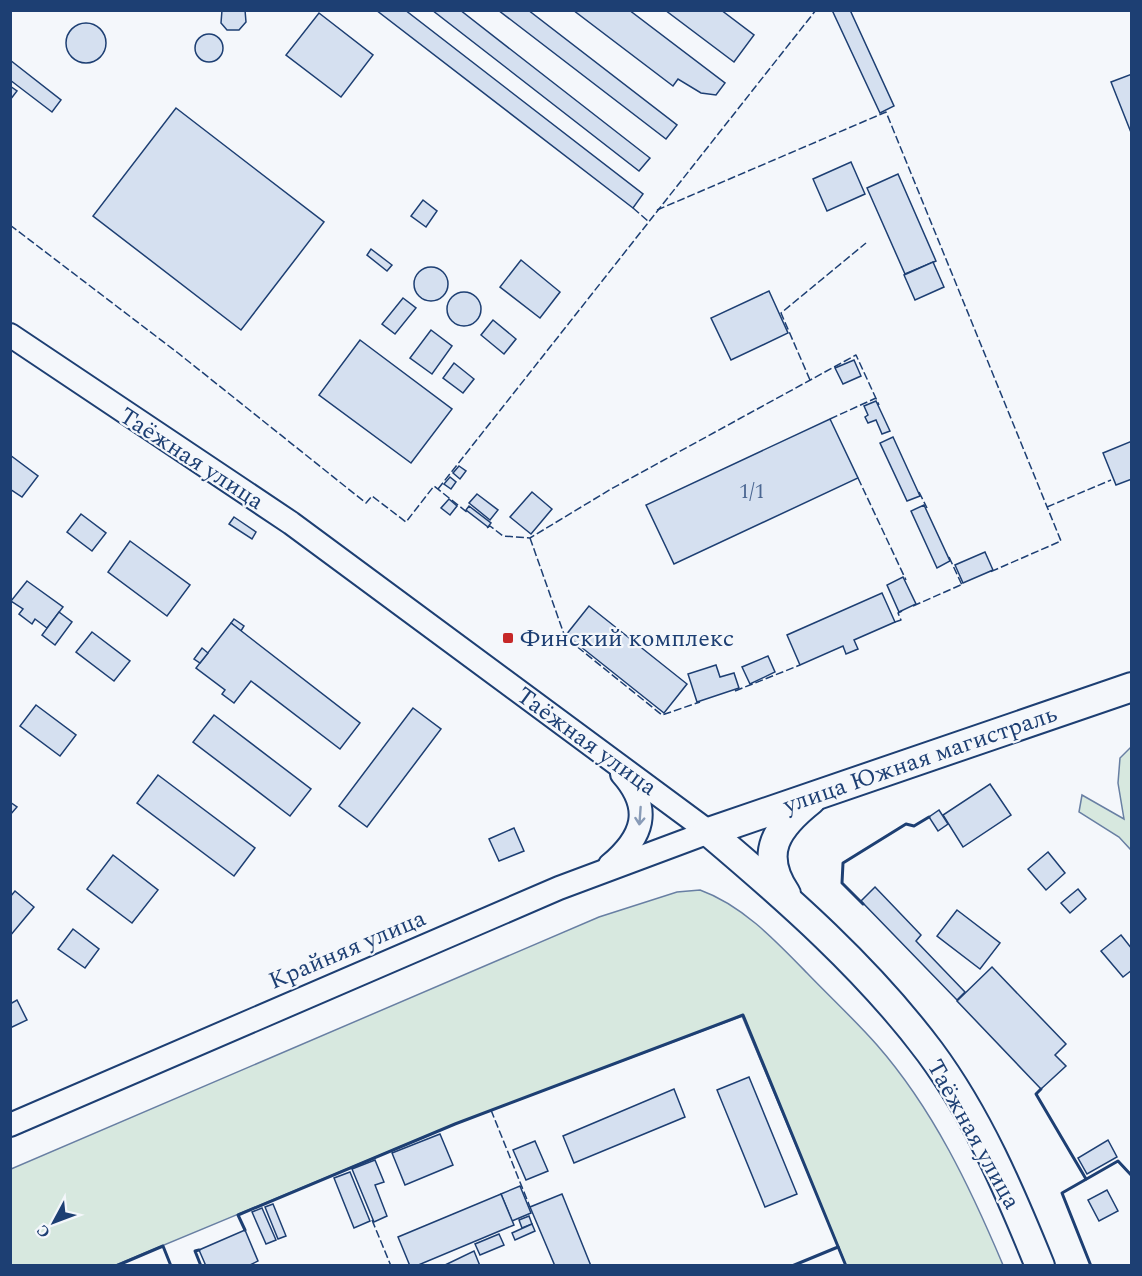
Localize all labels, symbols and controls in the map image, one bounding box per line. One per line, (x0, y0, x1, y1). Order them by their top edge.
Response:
street label: Таёжная улица (112, 398, 271, 519)
house number: 1/1 (739, 476, 765, 508)
place label: Финский комплекс (520, 621, 734, 657)
marker: Финский комплекс (501, 631, 515, 645)
street label: Таёжная улица (508, 678, 665, 805)
street label: улица Южная магистраль (778, 696, 1062, 824)
one-way arrow (634, 806, 645, 825)
street label: Крайняя улица (263, 900, 432, 999)
street label: Таёжная улица (917, 1053, 1029, 1216)
north arrow (24, 1192, 84, 1252)
text: С (31, 1219, 56, 1243)

